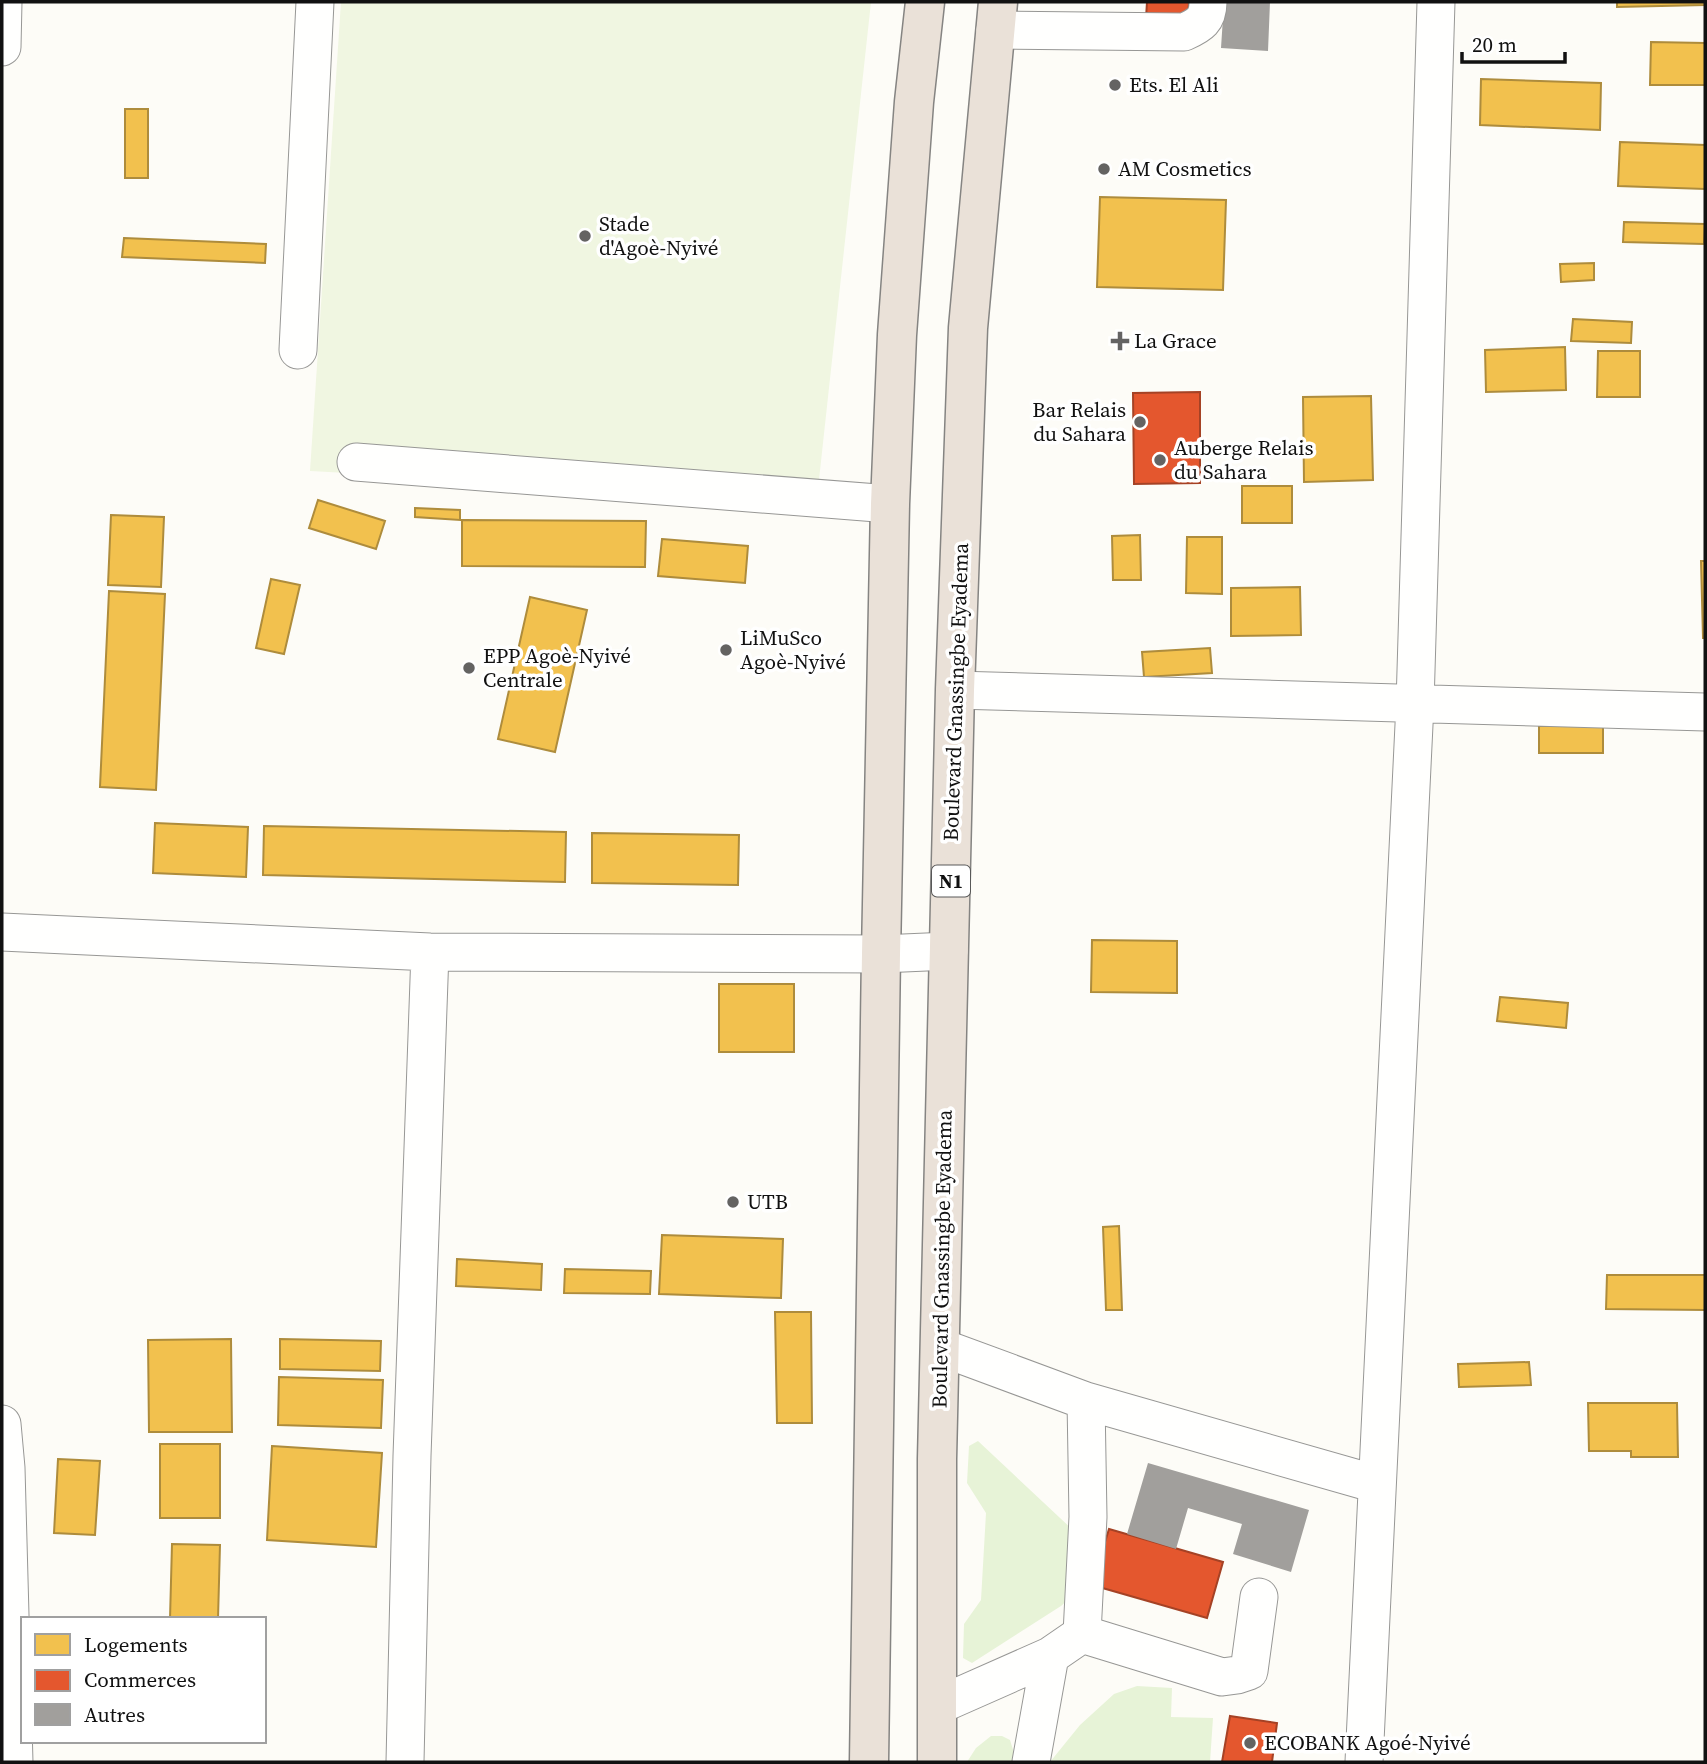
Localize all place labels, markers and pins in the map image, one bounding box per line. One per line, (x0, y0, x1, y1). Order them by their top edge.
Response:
place label: Ets. El Ali (1129, 70, 1219, 99)
marker: Ets. El Ali (1107, 77, 1123, 93)
place label: AM Cosmetics (1118, 154, 1252, 183)
marker: AM Cosmetics (1096, 161, 1112, 177)
place label: Stade d'Agoè-Nyivé (599, 209, 719, 262)
marker: Stade d'Agoè-Nyivé (577, 228, 593, 244)
place label: La Grace (1134, 326, 1217, 355)
marker: La Grace (1112, 333, 1128, 349)
place label: Bar Relais du Sahara (1032, 395, 1126, 448)
marker: Bar Relais du Sahara (1132, 414, 1148, 430)
place label: Auberge Relais du Sahara (1174, 433, 1314, 486)
marker: Auberge Relais du Sahara (1152, 452, 1168, 468)
place label: LiMuSco Agoè-Nyivé (740, 623, 846, 676)
place label: EPP Agoè-Nyivé Centrale (483, 641, 631, 694)
marker: LiMuSco Agoè-Nyivé (718, 642, 734, 658)
marker: EPP Agoè-Nyivé Centrale (461, 660, 477, 676)
place label: UTB (747, 1187, 788, 1216)
marker: UTB (725, 1194, 741, 1210)
place label: ECOBANK Agoé-Nyivé (1264, 1728, 1471, 1757)
marker: ECOBANK Agoé-Nyivé (1242, 1735, 1258, 1751)

